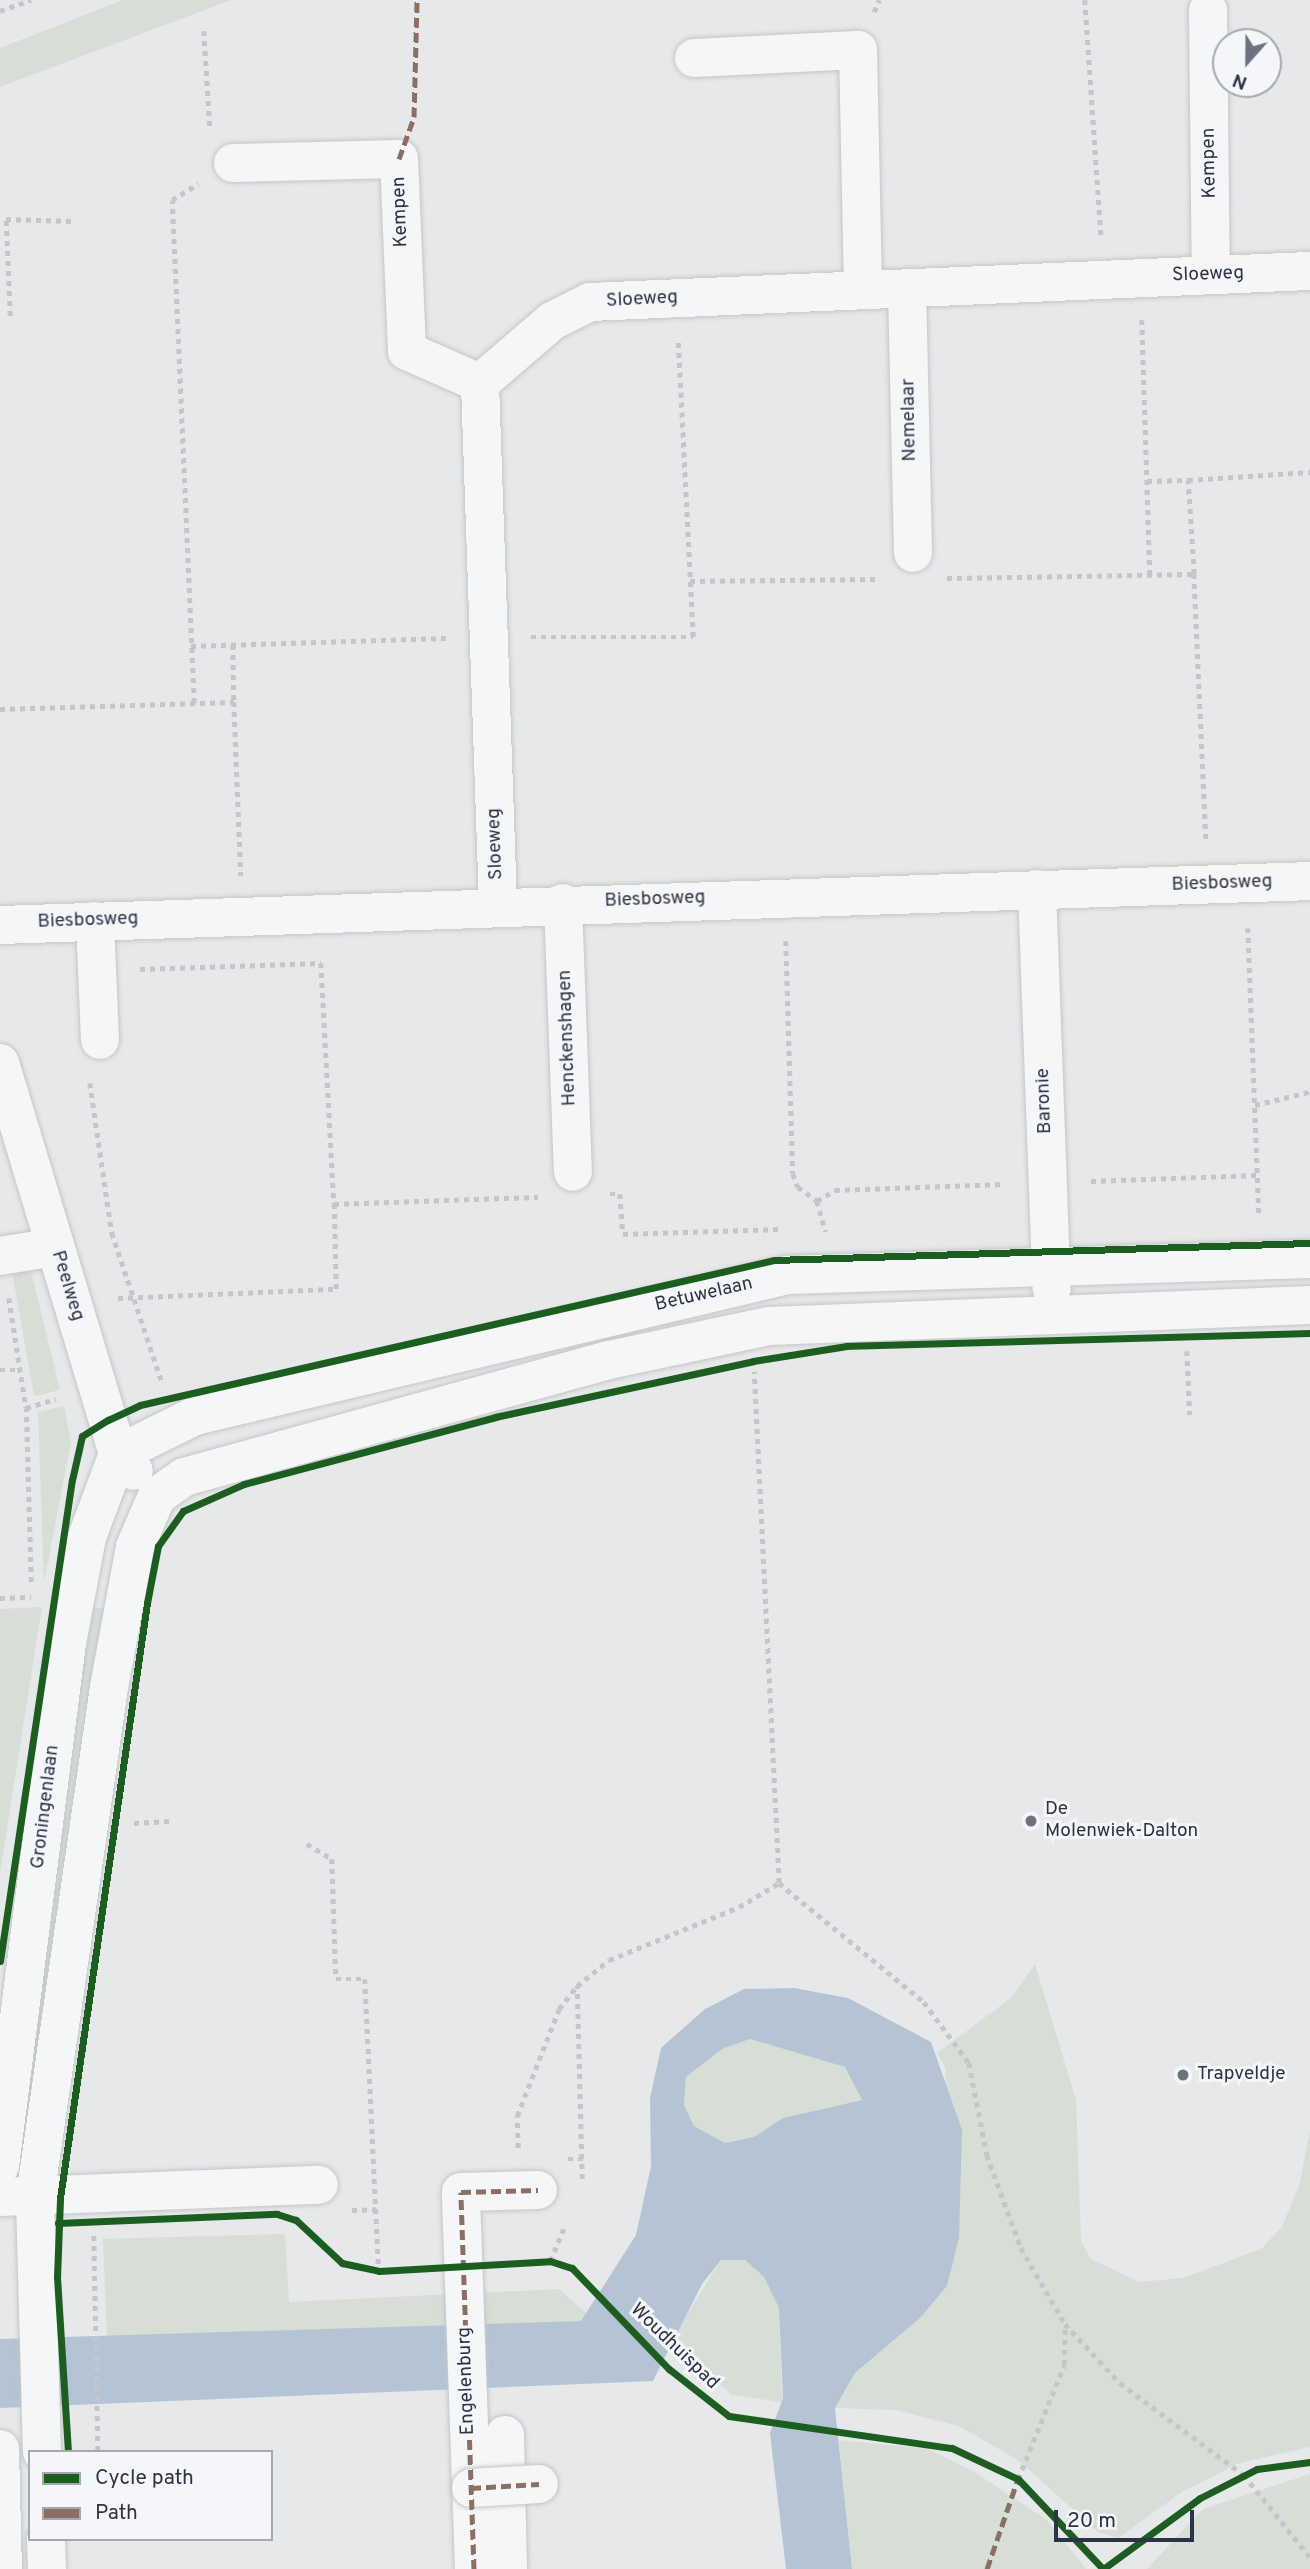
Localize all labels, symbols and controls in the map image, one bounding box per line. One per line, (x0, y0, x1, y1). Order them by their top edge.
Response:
north arrow (1212, 28, 1282, 98)
text: N (1230, 67, 1251, 94)
street label: Kempen (1198, 127, 1222, 199)
street label: Kempen (388, 176, 414, 248)
street label: Sloeweg (1172, 262, 1244, 288)
street label: Sloeweg (605, 287, 679, 313)
street label: Nemelaar (898, 378, 922, 462)
street label: Sloeweg (483, 808, 509, 880)
street label: Biesbosweg (1171, 871, 1273, 897)
street label: Biesbosweg (604, 887, 706, 913)
street label: Biesbosweg (37, 908, 139, 934)
street label: Henckenshagen (554, 969, 582, 1107)
street label: Baronie (1032, 1068, 1058, 1134)
street label: Peelweg (46, 1248, 88, 1324)
street label: Betuwelaan (653, 1273, 755, 1317)
street label: Groningenlaan (27, 1744, 65, 1870)
place label: De Molenwiek-Dalton (1045, 1799, 1198, 1843)
marker: De Molenwiek-Dalton (1023, 1813, 1039, 1829)
place label: Trapveldje (1197, 2064, 1285, 2086)
marker: Trapveldje (1175, 2067, 1191, 2083)
street label: Woudhuispad (625, 2299, 723, 2395)
street label: Engelenburg (454, 2326, 480, 2436)
legend (28, 2450, 273, 2541)
text: Cycle path (95, 2465, 194, 2492)
scale bar (1058, 2496, 1198, 2540)
text: Path (95, 2500, 138, 2527)
text: 20 m (1067, 2508, 1116, 2535)

